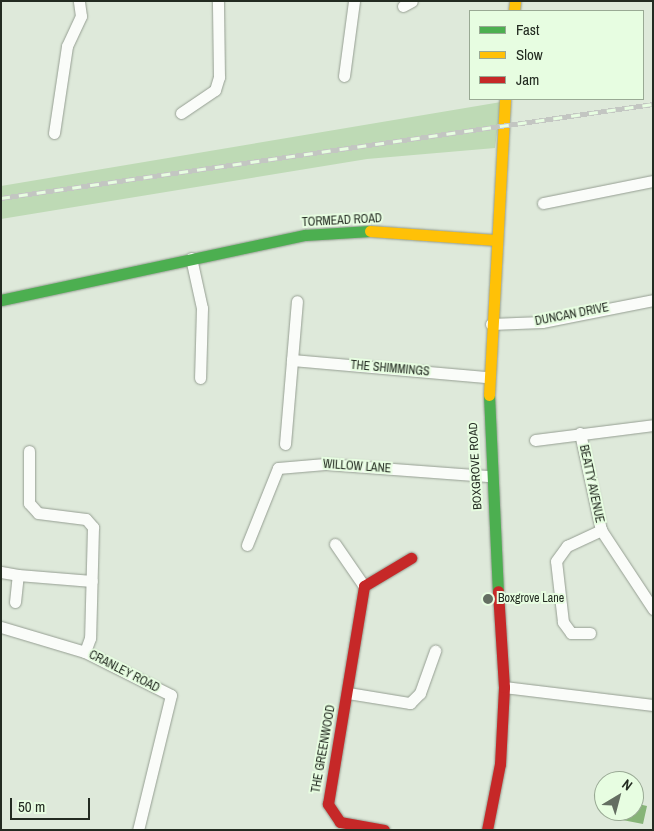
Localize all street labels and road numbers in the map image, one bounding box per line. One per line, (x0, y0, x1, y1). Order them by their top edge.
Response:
street label: TORMEAD ROAD (302, 212, 382, 230)
street label: DUNCAN DRIVE (534, 301, 610, 329)
street label: THE SHIMMINGS (350, 358, 430, 380)
street label: BOXGROVE ROAD (467, 422, 485, 510)
street label: BEATTY AVENUE (576, 443, 606, 525)
street label: WILLOW LANE (322, 457, 392, 477)
street label: CRANLEY ROAD (86, 648, 162, 696)
street label: THE GREENWOOD (309, 704, 339, 794)

